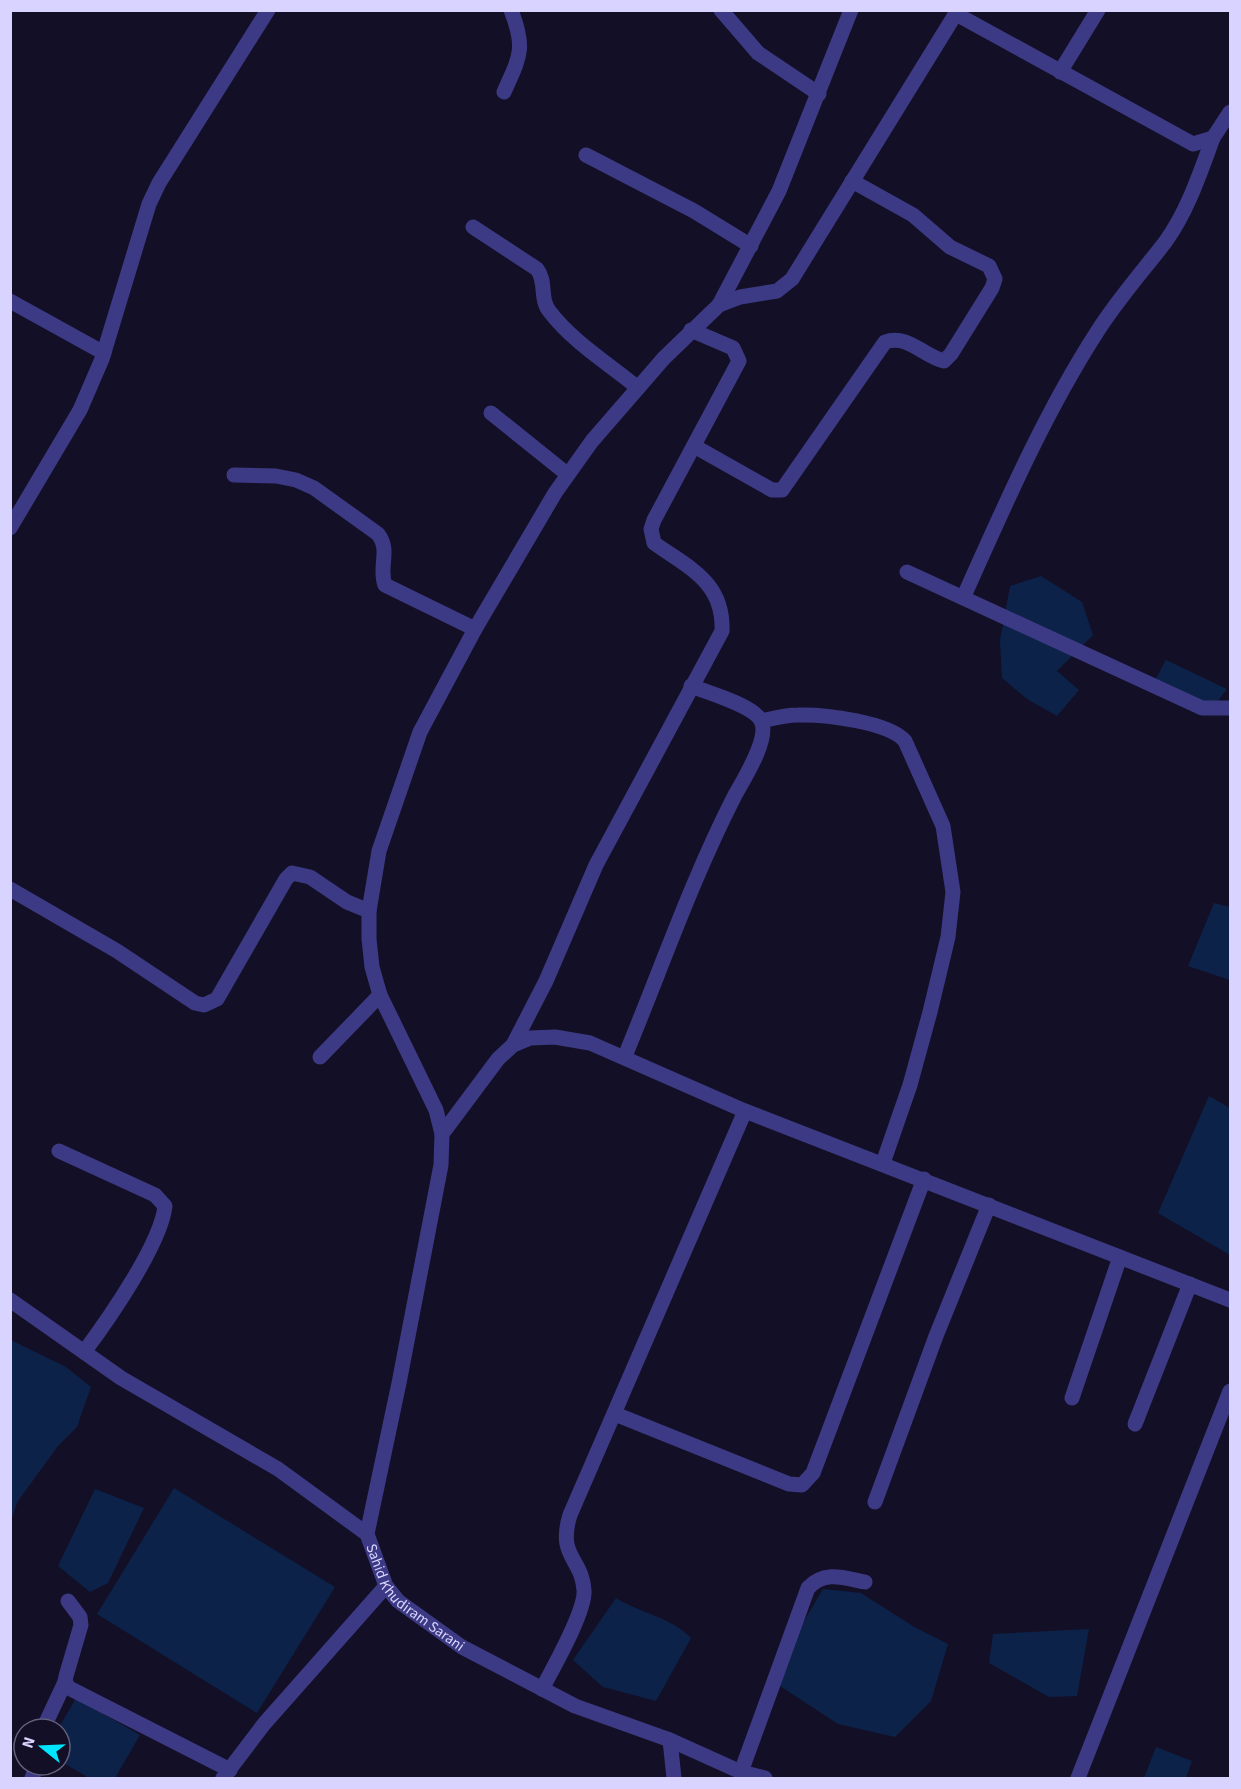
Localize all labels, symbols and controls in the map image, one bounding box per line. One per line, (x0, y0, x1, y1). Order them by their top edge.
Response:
street label: Sahid Khudiram Sarani (361, 1541, 469, 1656)
north arrow (12, 1717, 72, 1777)
text: N (17, 1734, 41, 1751)

